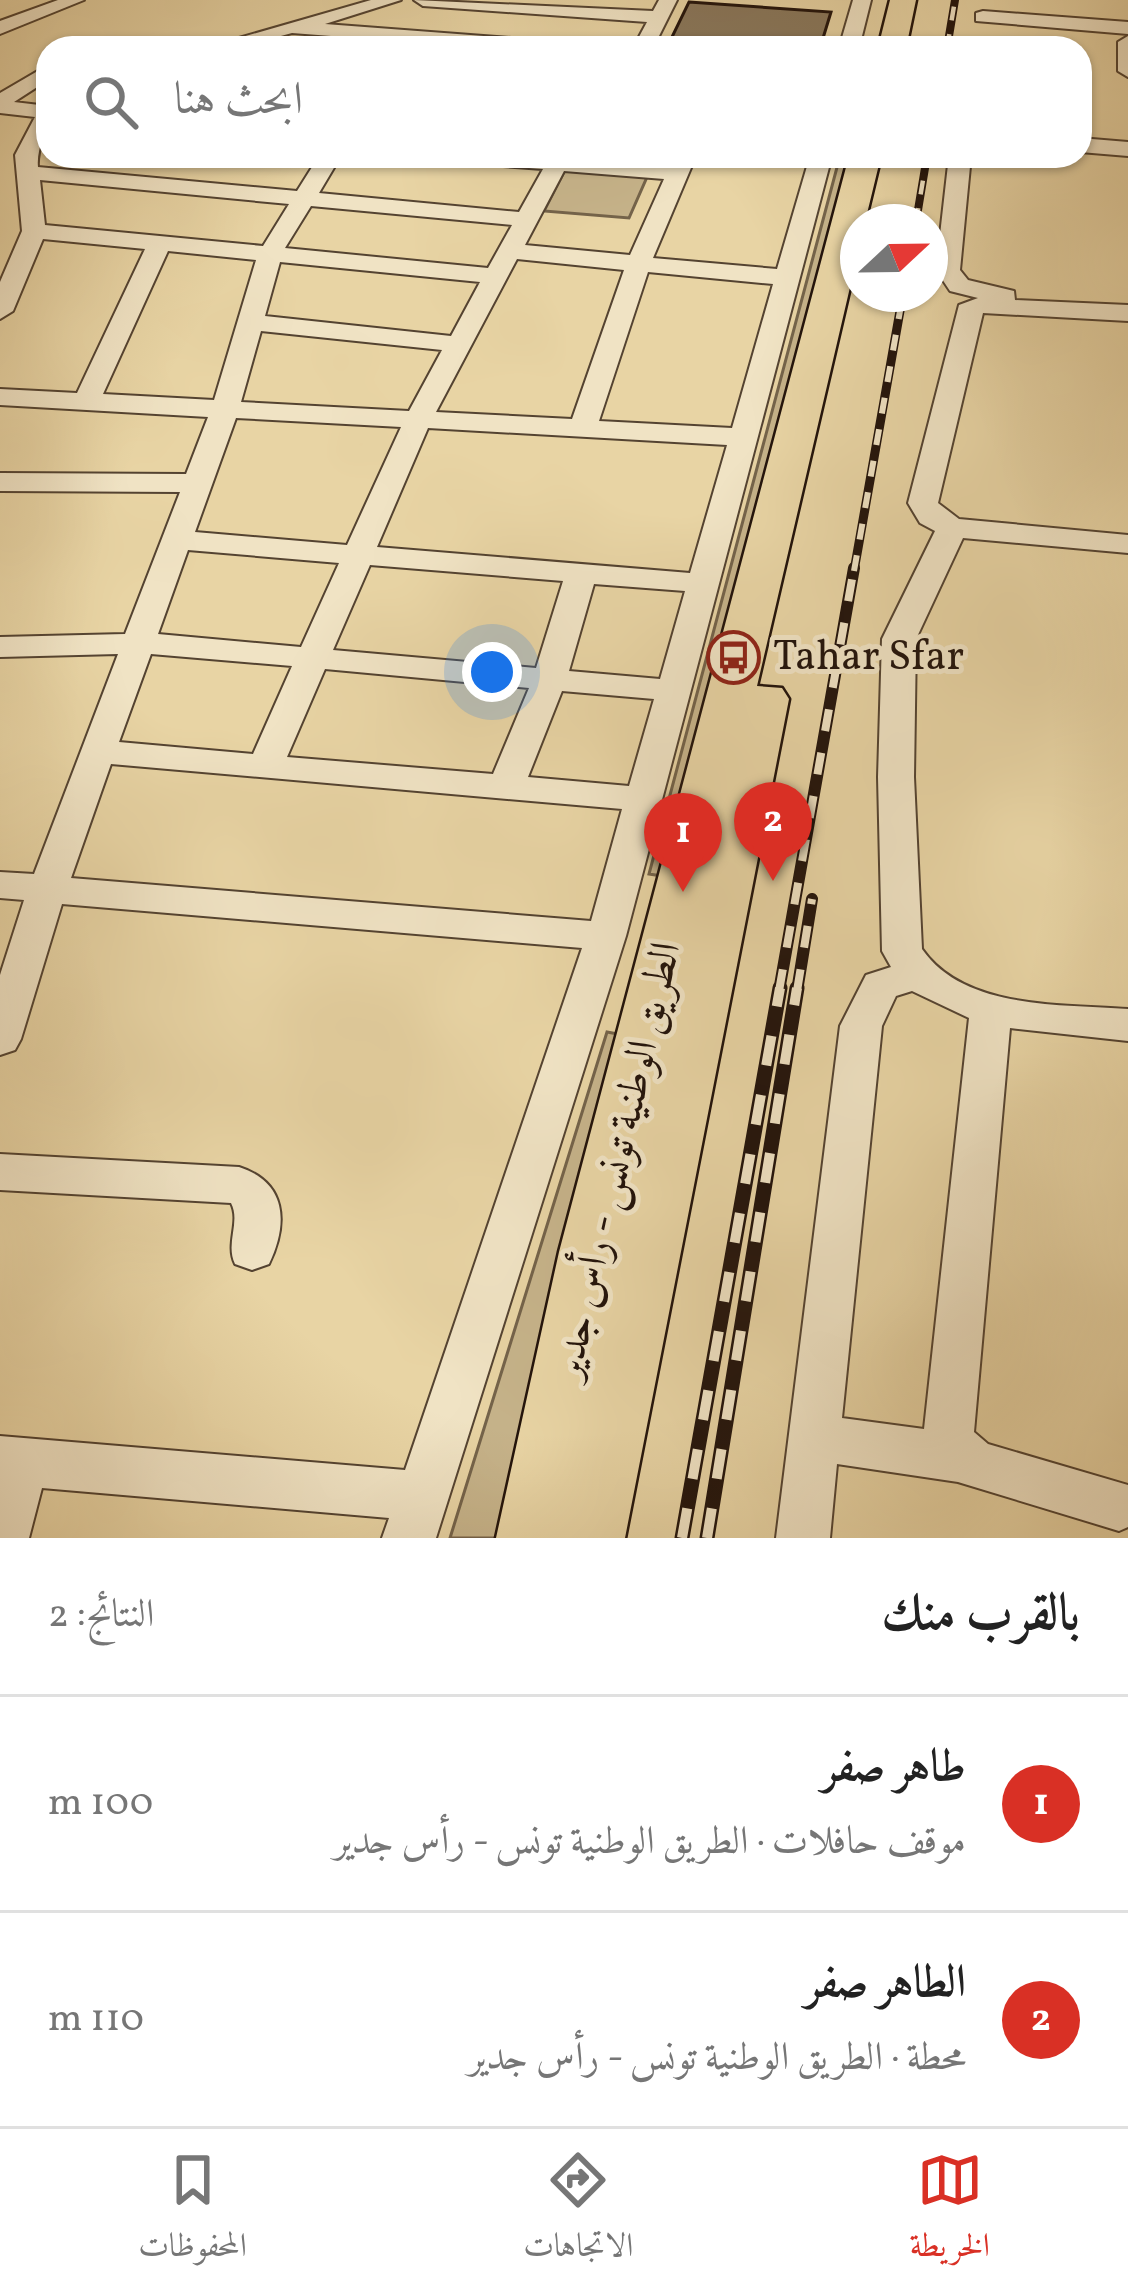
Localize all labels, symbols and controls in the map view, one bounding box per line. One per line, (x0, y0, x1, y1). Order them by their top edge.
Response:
search box (36, 36, 1092, 168)
icon: search (78, 69, 144, 135)
text: ابحث هنا (174, 70, 303, 133)
north arrow (840, 204, 948, 312)
place label: Tahar Sfar (773, 629, 964, 688)
bus stop icon: Tahar Sfar (706, 630, 762, 686)
your location (462, 642, 522, 702)
pin: 2 (734, 782, 812, 881)
pin: 1 (644, 793, 722, 892)
street label: الطريق الوطنية تونس - رأس جدير (536, 936, 698, 1389)
text: بالقرب منك (881, 1580, 1080, 1651)
text: النتائج: 2 (48, 1589, 154, 1643)
text: طاهر صفر (822, 1737, 966, 1800)
text: 100 m (48, 1777, 153, 1831)
text: 1 (1033, 1777, 1049, 1831)
text: موقف حافلات · الطريق الوطنية تونس - رأس جدير (333, 1816, 966, 1870)
text: الطاهر صفر (805, 1953, 966, 2016)
text: 110 m (48, 1993, 144, 2047)
text: 2 (1031, 1993, 1051, 2047)
text: محطة · الطريق الوطنية تونس - رأس جدير (468, 2032, 966, 2086)
tab: المحفوظات (138, 2147, 247, 2277)
tab: الاتجاهات (523, 2147, 633, 2277)
tab: الخريطة (910, 2147, 990, 2277)

